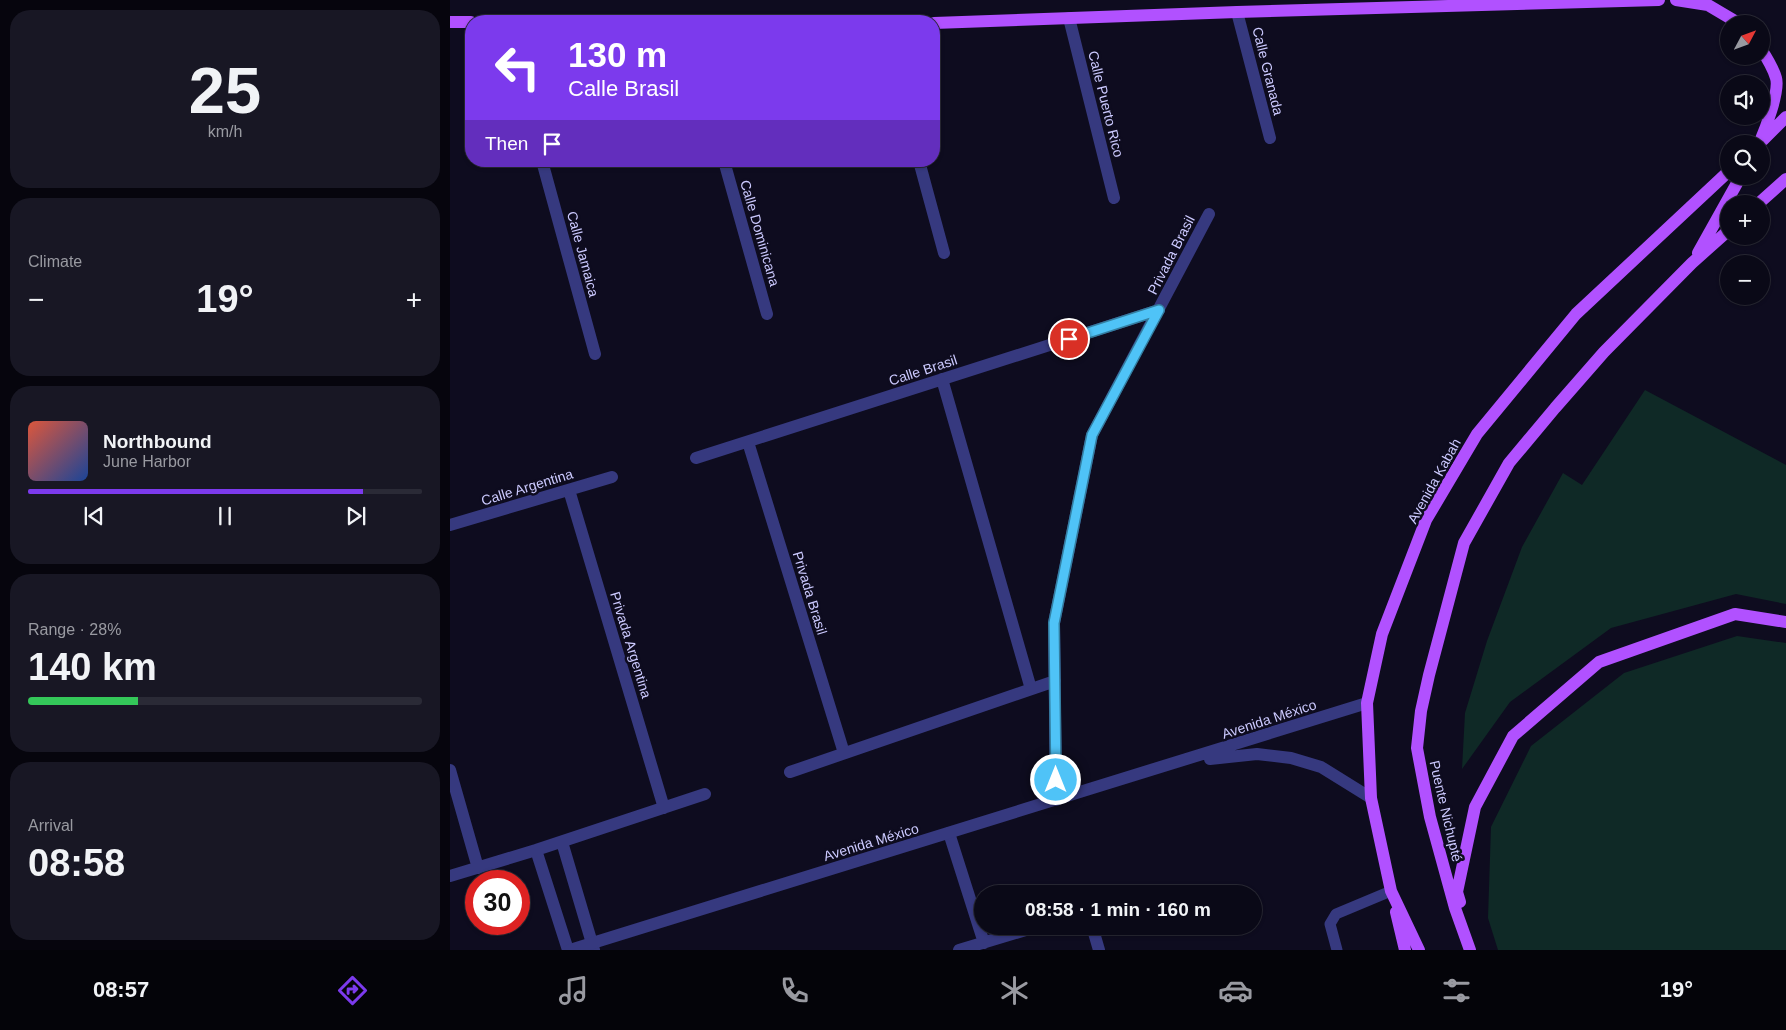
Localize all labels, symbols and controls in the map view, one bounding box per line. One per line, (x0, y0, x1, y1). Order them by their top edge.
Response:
north arrow (1720, 15, 1770, 65)
map controls (1720, 15, 1770, 305)
street label: Calle Granada (1249, 25, 1287, 117)
icon: left (485, 35, 550, 100)
text: 130 m (568, 35, 667, 74)
street label: Calle Puerto Rico (1085, 49, 1127, 159)
text: 25 (189, 54, 261, 127)
button: sound (1720, 75, 1770, 125)
text: Calle Brasil (568, 76, 679, 101)
text: km/h (208, 123, 242, 140)
icon: arrive (538, 130, 566, 158)
text: Then (485, 133, 528, 154)
button: search (1720, 135, 1770, 185)
street label: Calle Dominicana (737, 178, 783, 288)
button: + (1720, 195, 1770, 245)
street label: Calle Jamaica (564, 209, 602, 299)
street label: Privada Brasil (1144, 213, 1198, 297)
text: Climate (28, 253, 82, 270)
button: − (1720, 255, 1770, 305)
text: 19° (196, 278, 254, 320)
text: − (28, 284, 44, 315)
text: + (406, 284, 422, 315)
pin (1048, 318, 1090, 360)
icon: arrive (1055, 325, 1083, 353)
street label: Calle Brasil (887, 351, 959, 389)
text: Northbound (103, 431, 212, 452)
street label: Avenida Kabah (1404, 436, 1464, 526)
text: June Harbor (103, 453, 191, 470)
street label: Calle Argentina (479, 465, 575, 509)
icon: previous (80, 502, 108, 530)
icon: pause (211, 502, 239, 530)
icon: next (342, 502, 370, 530)
street label: Privada Brasil (790, 549, 830, 637)
street label: Privada Argentina (607, 590, 655, 700)
text: Range · 28% (28, 621, 121, 638)
text: 140 km (28, 646, 157, 688)
street label: Avenida México (1220, 696, 1319, 742)
position arrow (1029, 753, 1081, 805)
street label: Puente Nichupté (1427, 759, 1465, 863)
text: Arrival (28, 817, 73, 834)
street label: Avenida México (822, 820, 921, 864)
text: 08:58 (28, 842, 125, 884)
speed limit sign: 30 (465, 870, 530, 935)
text: 08:58 · 1 min · 160 m (1025, 899, 1211, 920)
icon: directions (335, 973, 370, 1008)
icon: music (556, 973, 591, 1008)
icon: phone (777, 973, 812, 1008)
icon: climate (997, 973, 1032, 1008)
icon: car (1218, 973, 1253, 1008)
icon: filters (1439, 973, 1474, 1008)
text: 08:57 (93, 977, 149, 1002)
text: 19° (1660, 977, 1693, 1002)

